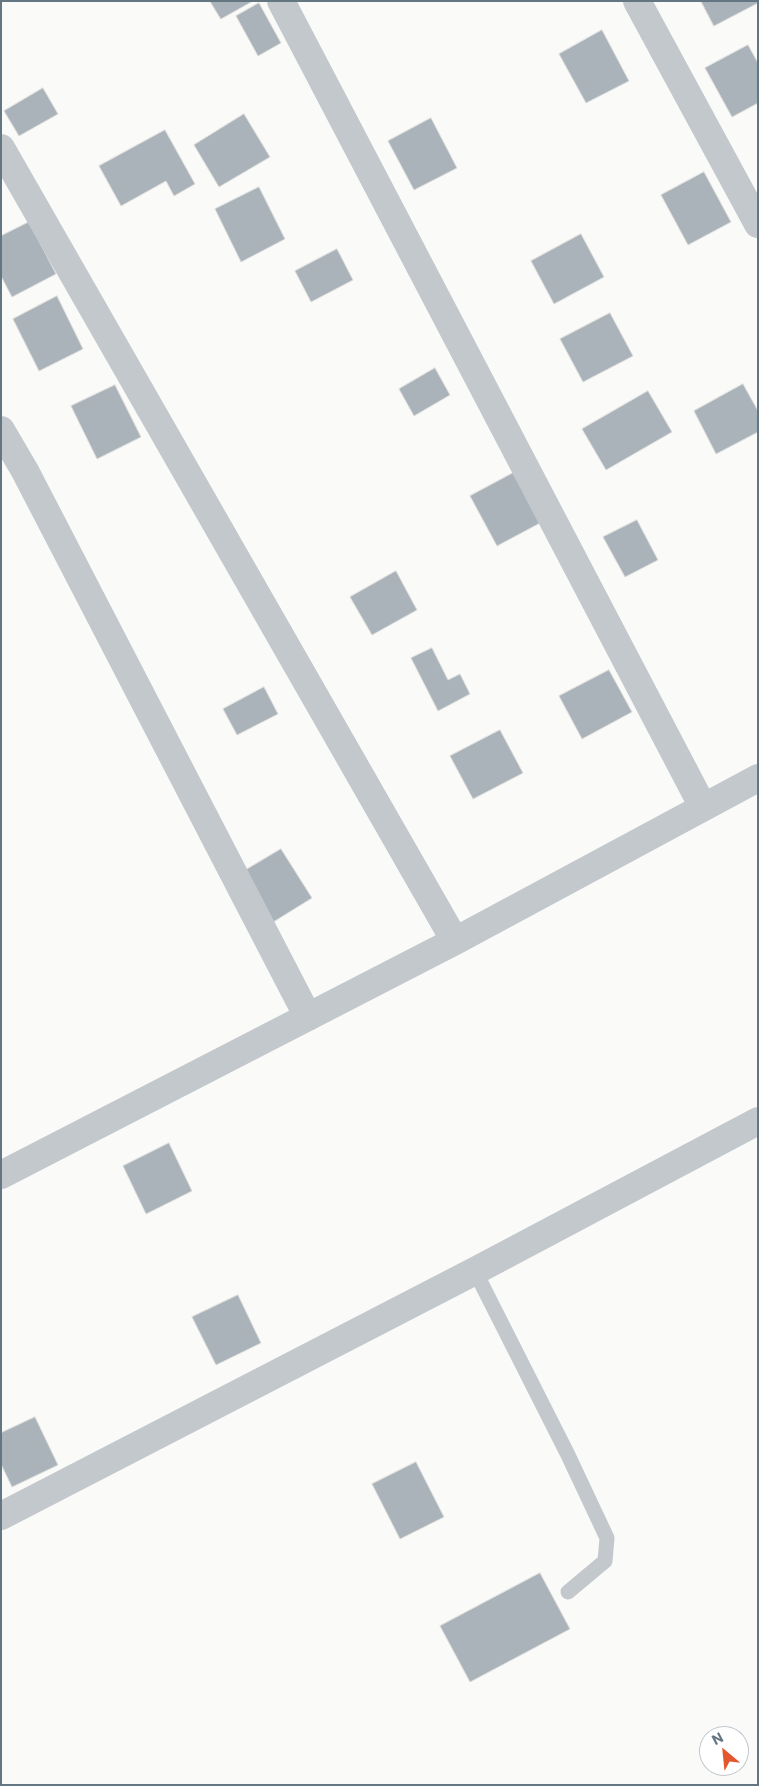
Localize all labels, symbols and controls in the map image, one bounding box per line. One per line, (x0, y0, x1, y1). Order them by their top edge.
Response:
north arrow (699, 1726, 749, 1776)
text: N (709, 1728, 726, 1748)

